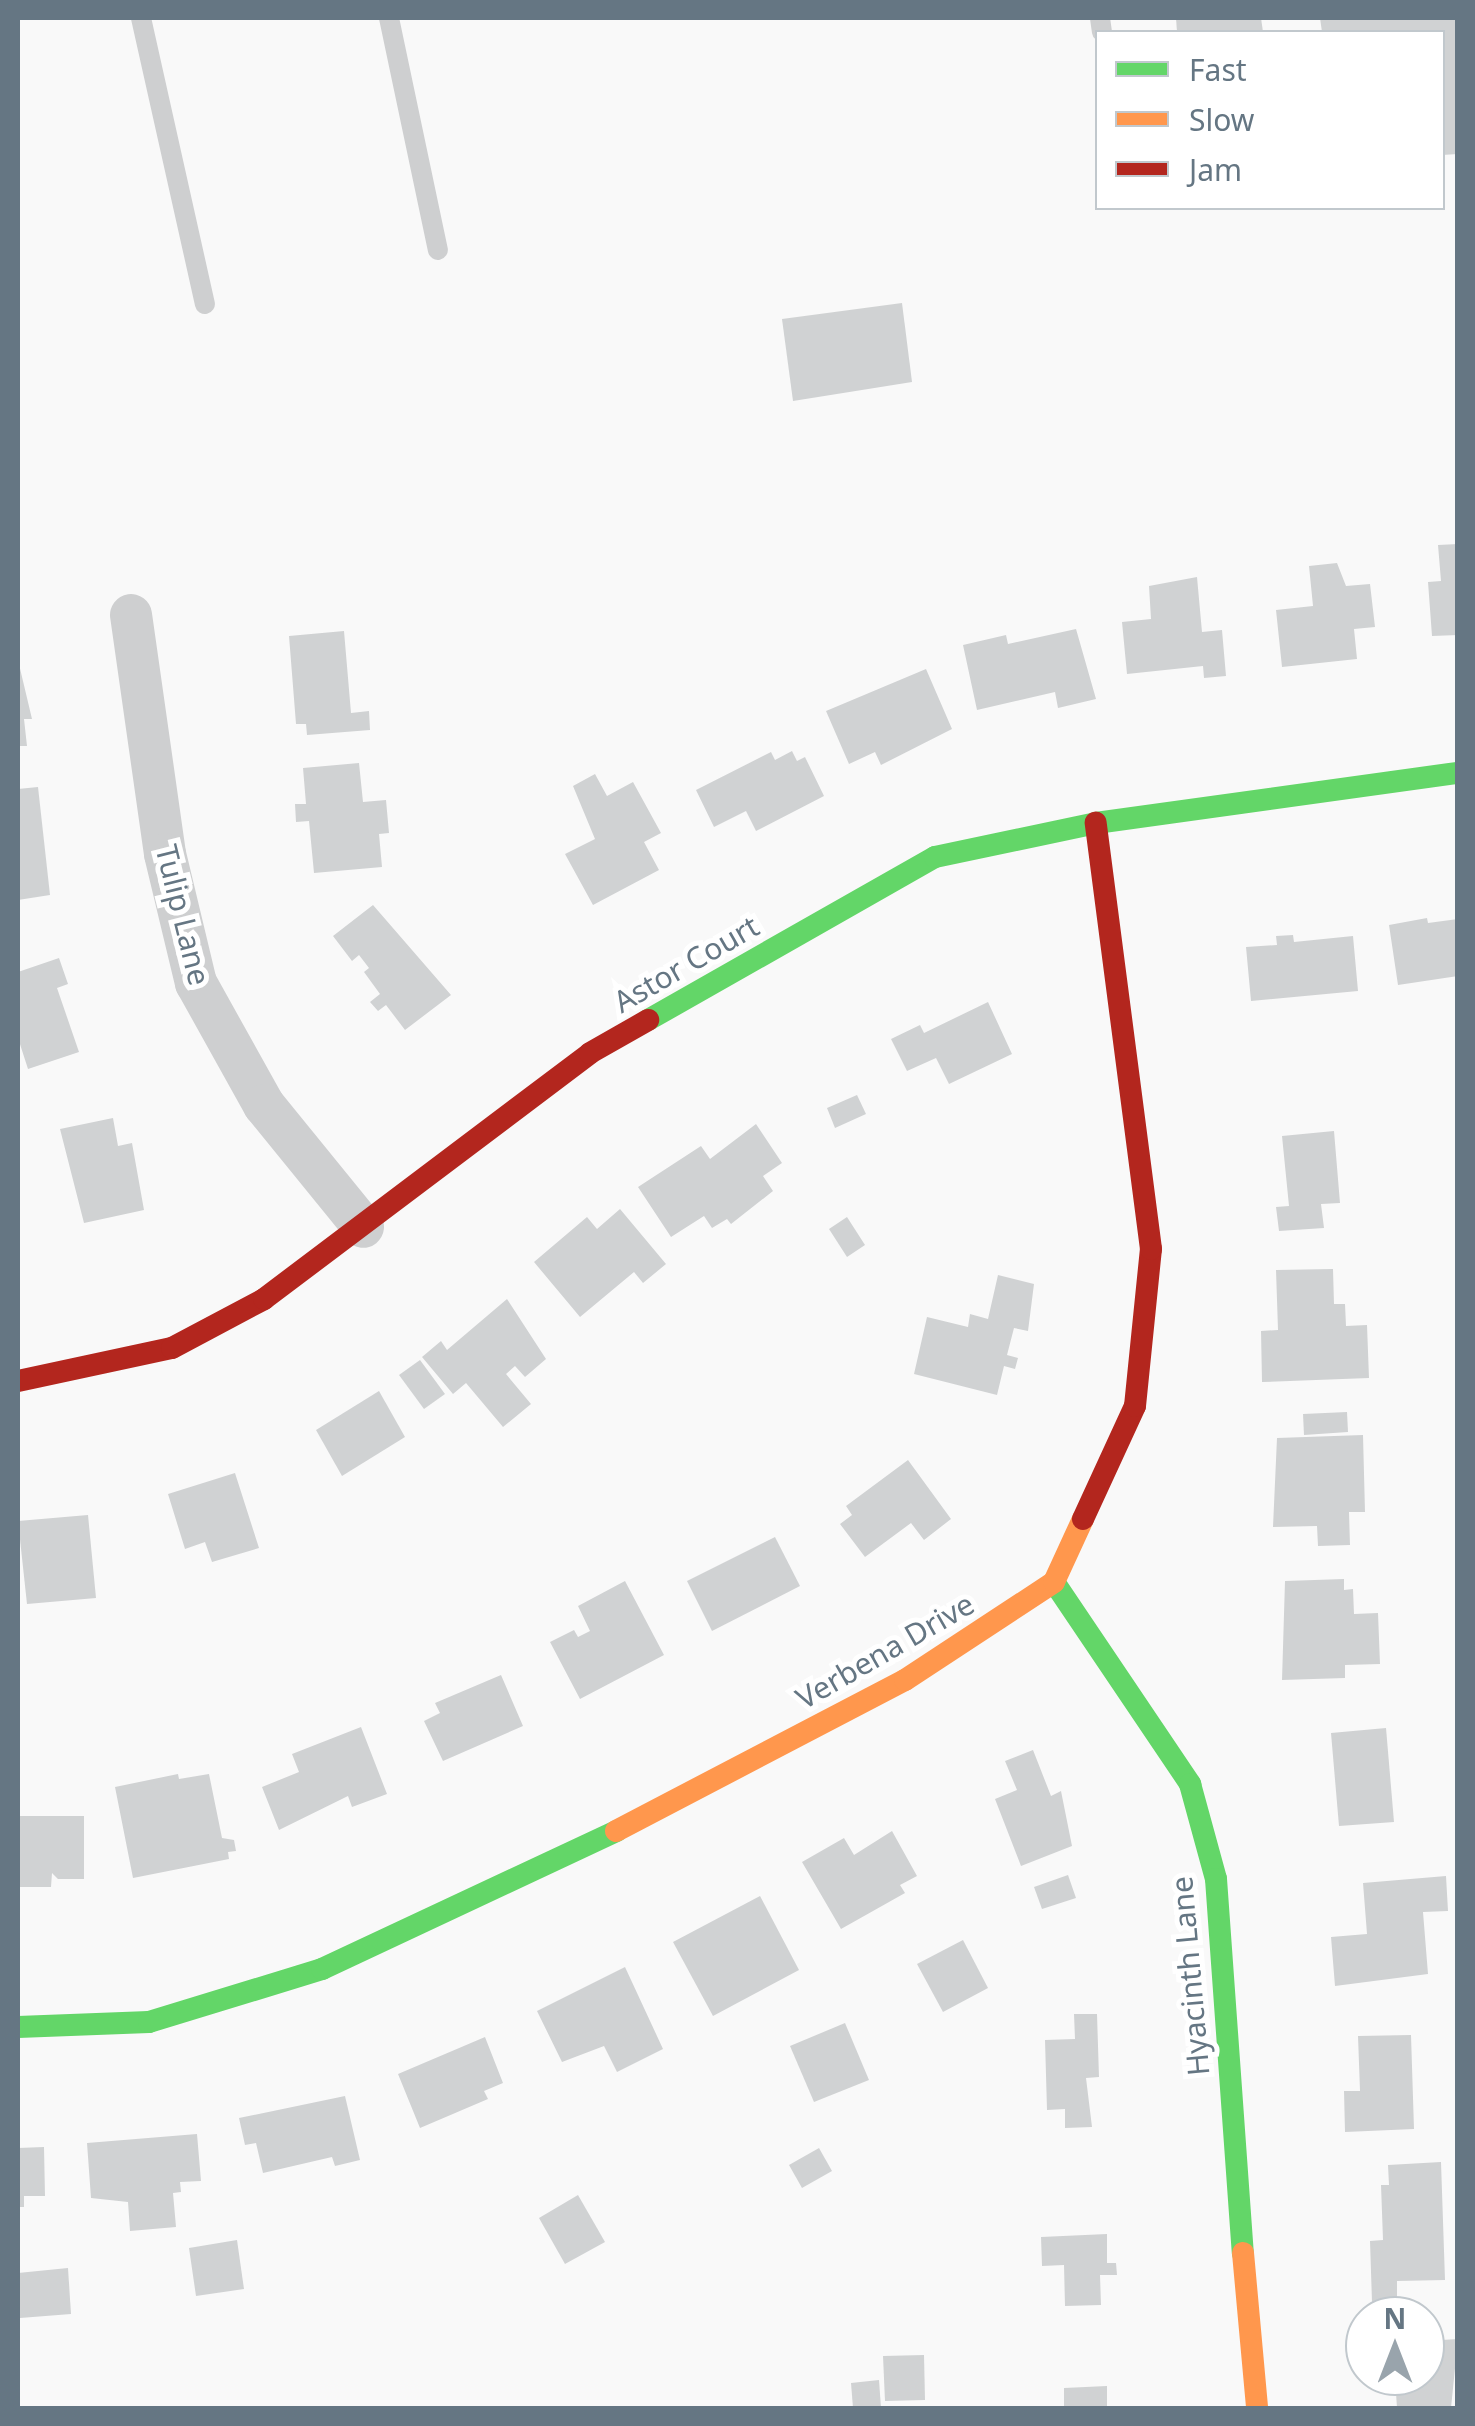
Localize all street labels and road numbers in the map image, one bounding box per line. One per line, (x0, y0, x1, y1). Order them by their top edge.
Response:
street label: Tulip Lane (148, 841, 218, 989)
street label: Astor Court (607, 908, 765, 1020)
street label: Verbena Drive (790, 1586, 980, 1716)
street label: Hyacinth Lane (1163, 1875, 1217, 2077)

